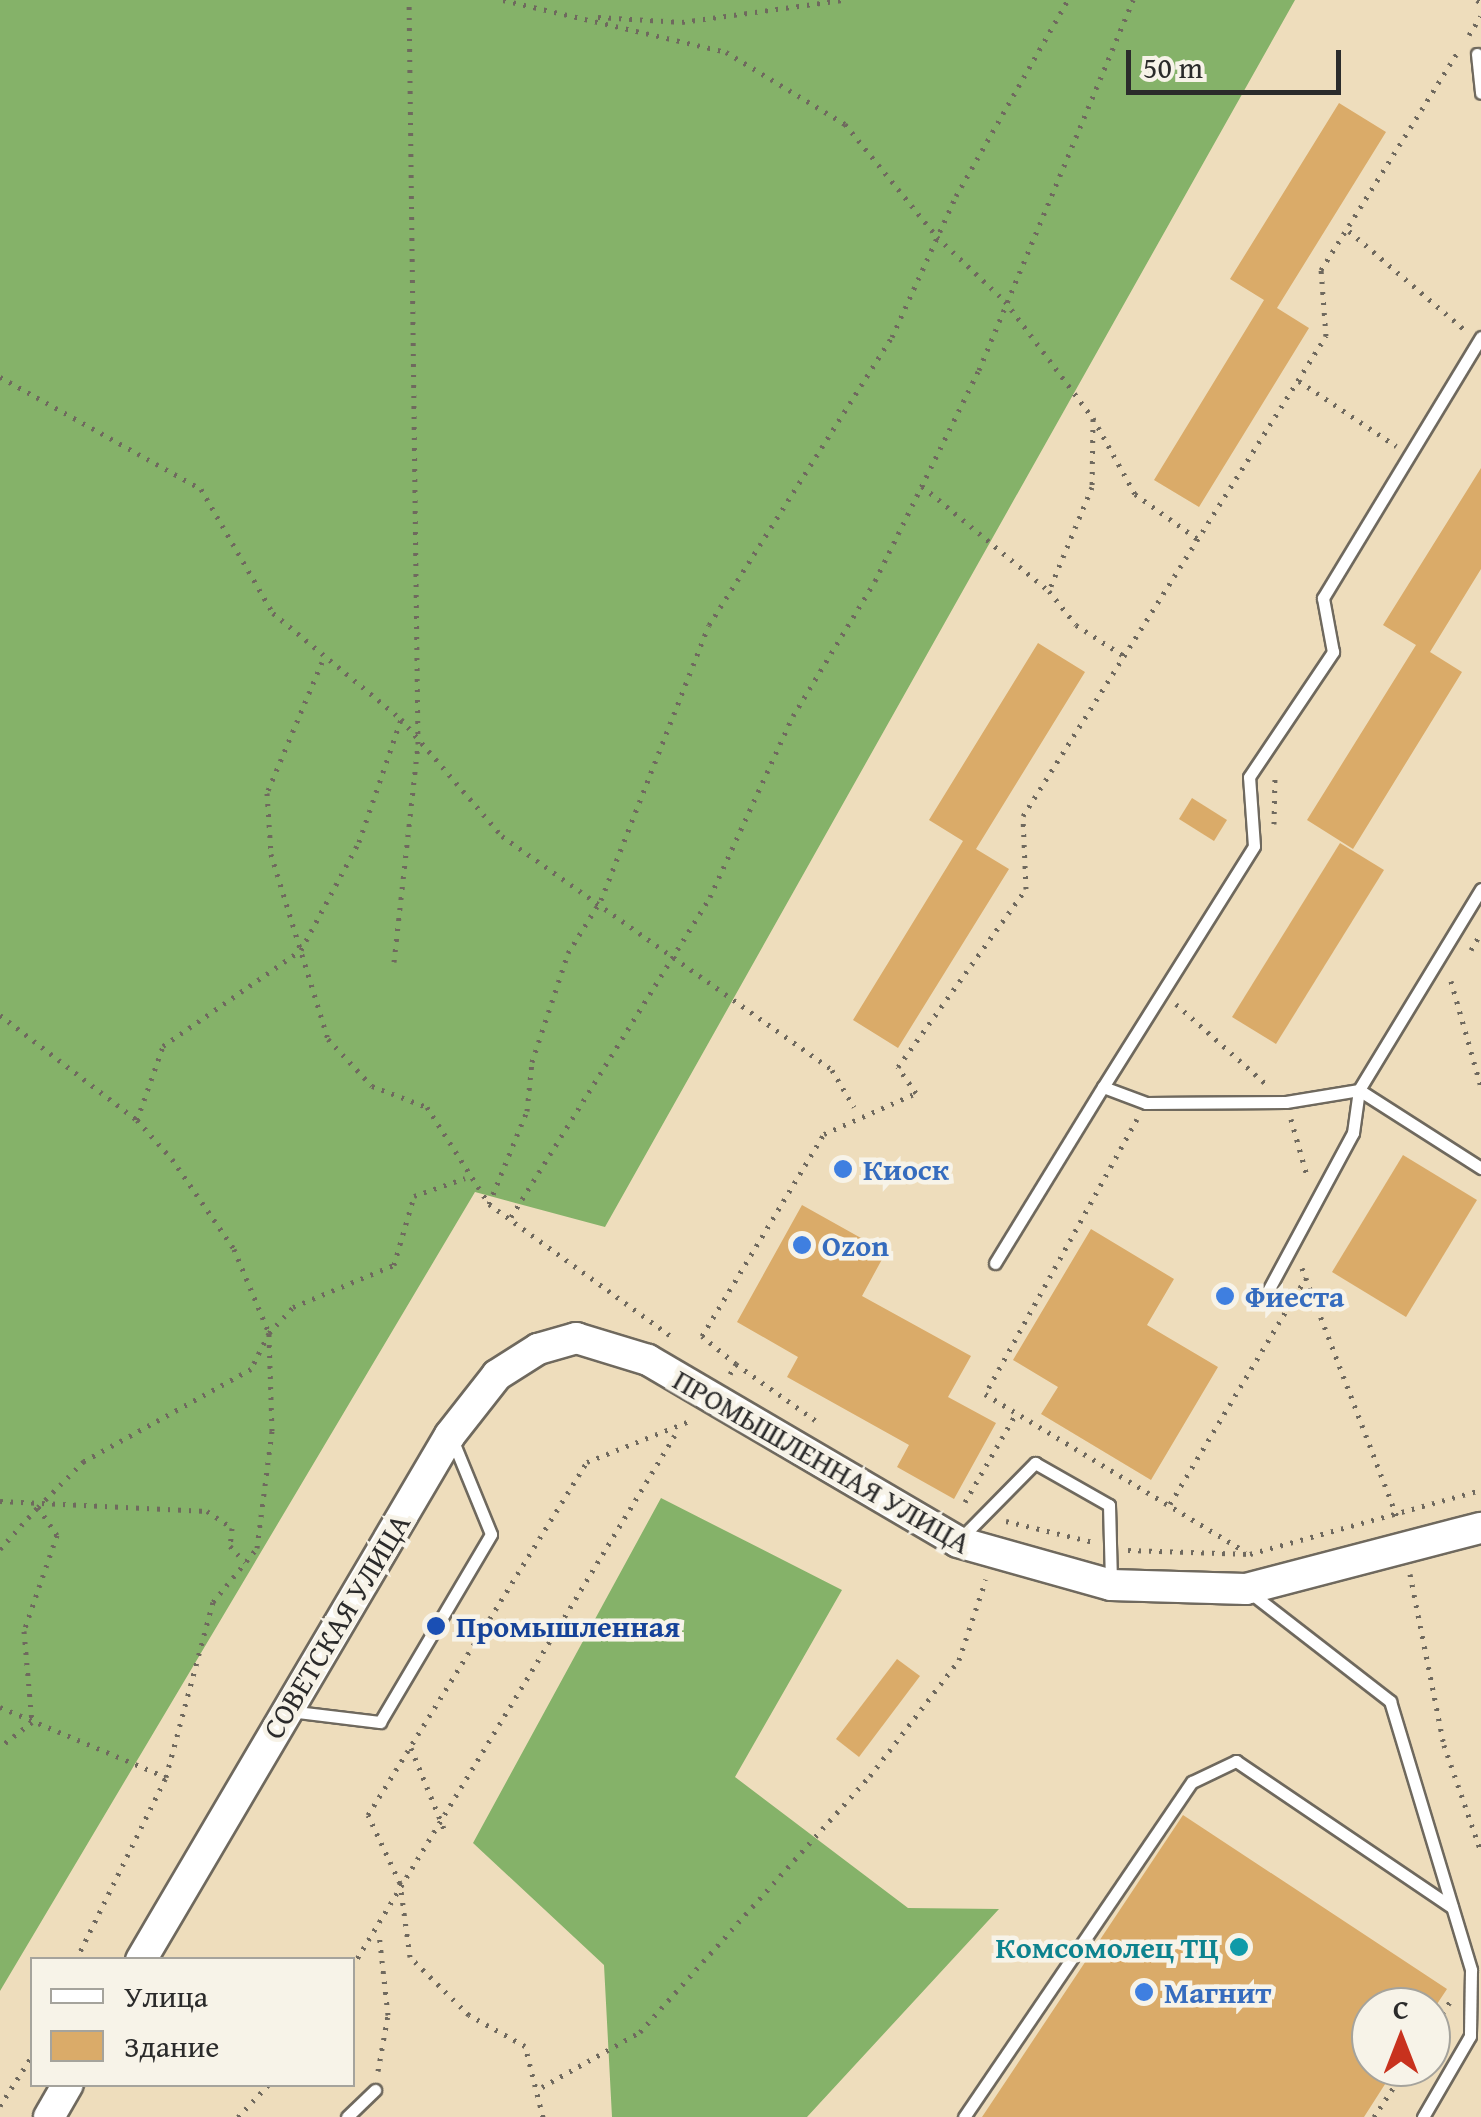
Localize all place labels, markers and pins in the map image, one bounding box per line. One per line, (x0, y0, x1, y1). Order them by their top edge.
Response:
place label: Киоск (863, 1151, 949, 1187)
marker: Киоск (832, 1158, 854, 1180)
place label: Ozon (822, 1227, 889, 1263)
marker: Ozon (791, 1234, 813, 1256)
place label: Фиеста (1245, 1278, 1344, 1314)
marker: Фиеста (1214, 1285, 1236, 1307)
place label: Промышленная (456, 1608, 680, 1644)
marker: Промышленная (425, 1615, 447, 1637)
place label: Комсомолец ТЦ (996, 1929, 1219, 1965)
marker: Комсомолец ТЦ (1228, 1936, 1250, 1958)
place label: Магнит (1164, 1974, 1271, 2010)
marker: Магнит (1133, 1981, 1155, 2003)

